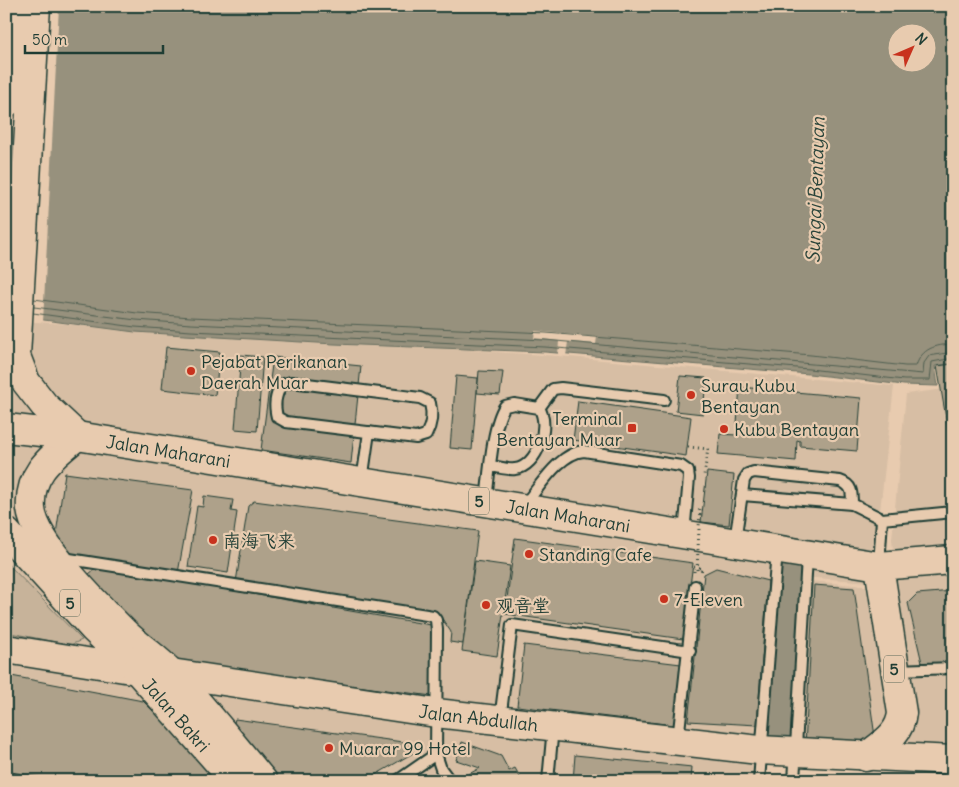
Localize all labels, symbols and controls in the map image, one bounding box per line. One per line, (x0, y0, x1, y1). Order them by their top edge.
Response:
scale bar (25, 22, 162, 54)
north arrow (886, 22, 936, 72)
text: N (911, 29, 931, 49)
text: 50 m (32, 30, 67, 49)
water label: Sungai Bentayan (800, 116, 830, 263)
place label: Pejabat Perikanan Daerah Muar (201, 350, 347, 394)
marker: Pejabat Perikanan Daerah Muar (185, 365, 197, 377)
place label: Surau Kubu Bentayan (701, 374, 796, 418)
marker: Surau Kubu Bentayan (685, 389, 697, 401)
place label: Terminal Bentayan Muar (496, 407, 623, 451)
place label: Kubu Bentayan (734, 418, 859, 441)
marker: Terminal Bentayan Muar (626, 422, 638, 434)
marker: Kubu Bentayan (718, 423, 730, 435)
street label: Jalan Maharani (104, 429, 232, 472)
road number: 5 (469, 488, 489, 514)
street label: Jalan Maharani (504, 494, 632, 537)
place label: 南海飞来 (223, 529, 295, 552)
marker: 南海飞来 (207, 534, 219, 546)
place label: Standing Cafe (539, 543, 652, 566)
marker: Standing Cafe (523, 548, 535, 560)
place label: 7-Eleven (674, 588, 743, 611)
road number: 5 (60, 590, 80, 616)
marker: 7-Eleven (658, 593, 670, 605)
place label: 观音堂 (496, 594, 550, 617)
marker: 观音堂 (480, 599, 492, 611)
road number: 5 (884, 656, 904, 682)
street label: Jalan Bakri (138, 673, 215, 756)
street label: Jalan Abdullah (417, 699, 539, 736)
place label: Muarar 99 Hotel (339, 737, 471, 760)
marker: Muarar 99 Hotel (323, 742, 335, 754)

